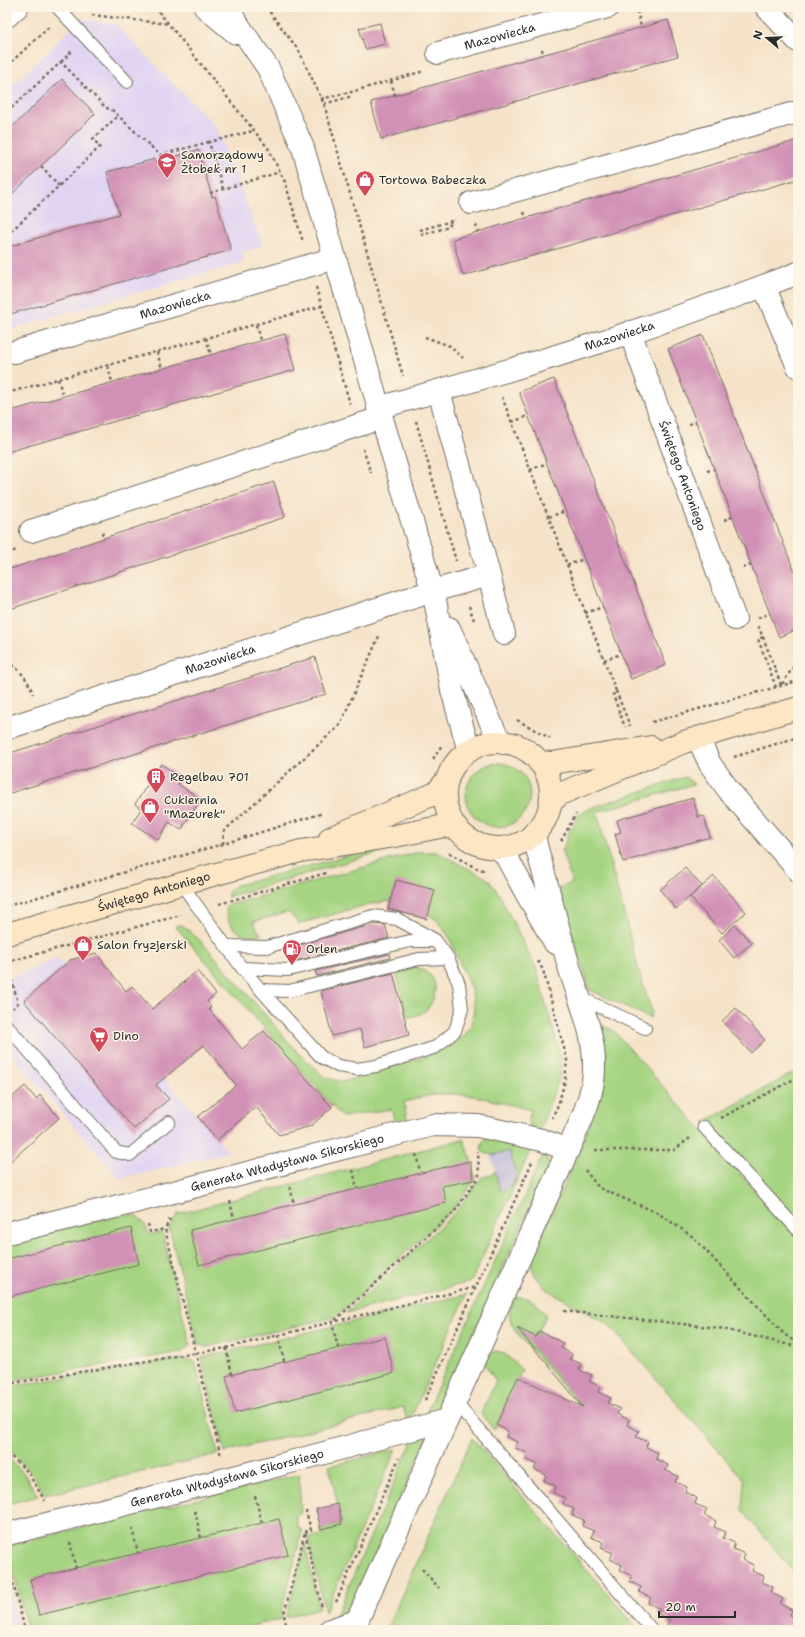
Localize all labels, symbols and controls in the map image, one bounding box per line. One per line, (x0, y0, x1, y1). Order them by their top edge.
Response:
north arrow (747, 18, 787, 58)
street label: Mazowiecka (462, 19, 538, 54)
text: N (750, 28, 767, 41)
place label: Samorządowy Żłobek nr 1 (181, 147, 264, 177)
school or university icon: Samorządowy Żłobek nr 1 (156, 151, 178, 179)
shop icon: Tortowa Babeczka (354, 169, 376, 197)
place label: Tortowa Babeczka (379, 172, 487, 188)
street label: Mazowiecka (138, 287, 213, 323)
street label: Mazowiecka (582, 317, 657, 355)
street label: Świętego Antoniego (655, 418, 710, 533)
street label: Mazowiecka (183, 640, 258, 678)
building icon: Regelbau 701 (145, 766, 167, 794)
place label: Regelbau 701 (170, 769, 249, 785)
place label: Cukiernia "Mazurek" (164, 792, 225, 822)
shop icon: Cukiernia "Mazurek" (139, 796, 161, 824)
street label: Świętego Antoniego (96, 868, 212, 915)
shop icon: Salon fryzjerski (72, 934, 94, 962)
place label: Salon fryzjerski (97, 937, 187, 953)
fuel station icon: Orlen (281, 938, 303, 966)
place label: Orlen (306, 941, 337, 957)
supermarket icon: Dino (88, 1025, 110, 1053)
place label: Dino (113, 1028, 139, 1044)
street label: Generała Władysława Sikorskiego (189, 1130, 386, 1195)
street label: Generała Władysława Sikorskiego (129, 1445, 325, 1511)
scale bar (659, 1593, 735, 1619)
text: 20 m (665, 1599, 696, 1615)

